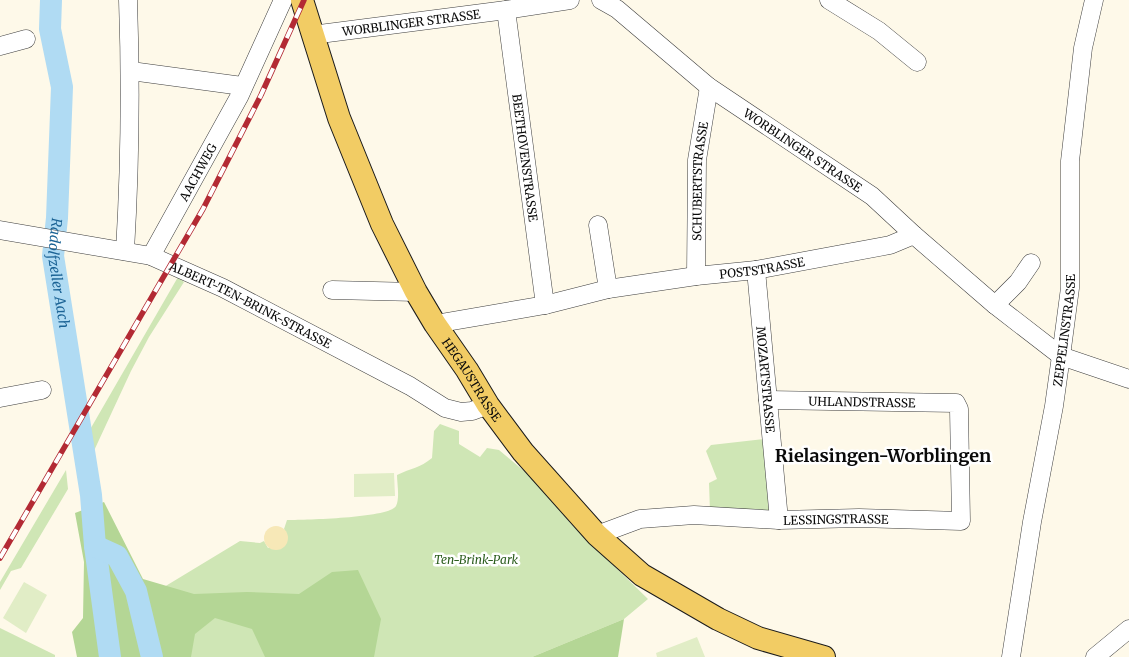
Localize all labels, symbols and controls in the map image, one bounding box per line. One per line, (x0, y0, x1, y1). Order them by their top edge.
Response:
street label: WORBLINGER STRASSE (340, 6, 482, 39)
street label: BEETHOVENSTRASSE (510, 93, 541, 223)
street label: WORBLINGER STRASSE (740, 104, 865, 195)
street label: SCHUBERTSTRASSE (689, 120, 711, 241)
street label: AACHWEG (175, 140, 220, 204)
water label: Radolfzeller Aach (44, 217, 73, 329)
street label: POSTSTRASSE (719, 254, 806, 281)
street label: ALBERT-TEN-BRINK-STRASSE (166, 257, 335, 351)
street label: ZEPPELINSTRASSE (1049, 274, 1078, 388)
street label: MOZARTSTRASSE (754, 326, 778, 434)
street label: HEGAUSTRASSE (439, 335, 505, 424)
street label: UHLANDSTRASSE (808, 394, 916, 410)
district label: Rielasingen-Worblingen (775, 444, 991, 467)
street label: LESSINGSTRASSE (783, 510, 889, 527)
park label: Ten-Brink-Park (434, 552, 519, 567)

